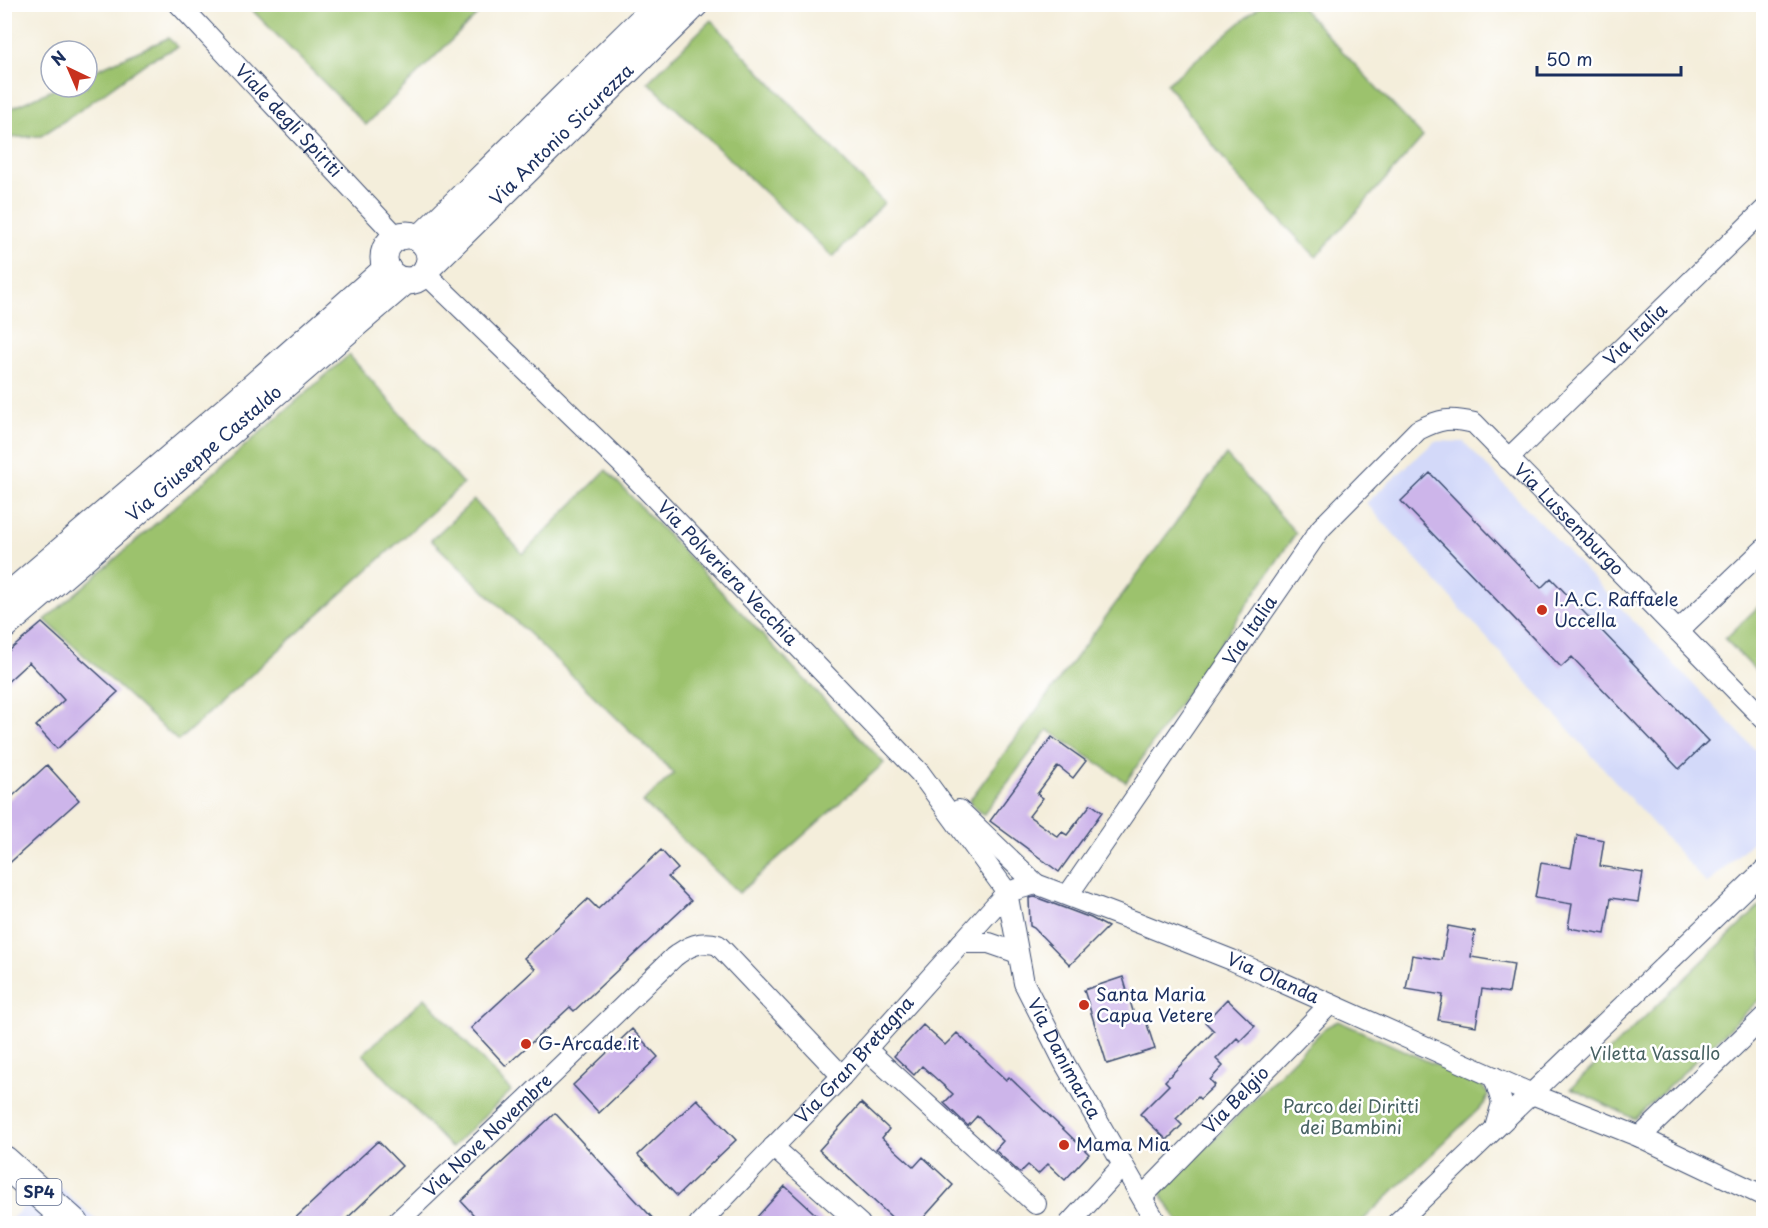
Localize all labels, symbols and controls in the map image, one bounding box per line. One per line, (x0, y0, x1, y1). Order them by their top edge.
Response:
north arrow (39, 39, 99, 99)
scale bar (1537, 39, 1681, 77)
text: N (45, 44, 71, 71)
text: 50 m (1546, 45, 1593, 72)
street label: Via Antonio Sicurezza (483, 56, 640, 211)
street label: Viale degli Spiriti (229, 57, 349, 183)
street label: Via Italia (1596, 296, 1673, 371)
street label: Via Giuseppe Castaldo (119, 378, 287, 527)
street label: Via Lussemburgo (1508, 456, 1631, 581)
street label: Via Polveriera Vecchia (652, 493, 806, 651)
place label: I.A.C. Raffaele Uccella (1554, 585, 1679, 633)
street label: Via Italia (1215, 589, 1283, 670)
marker: I.A.C. Raffaele Uccella (1535, 603, 1549, 617)
street label: Via Olanda (1223, 944, 1325, 1010)
place label: Santa Maria Capua Vetere (1096, 980, 1214, 1028)
street label: Via Gran Bretagna (788, 989, 920, 1129)
street label: Via Danimarca (1022, 993, 1109, 1124)
marker: Santa Maria Capua Vetere (1077, 998, 1091, 1012)
place label: G-Arcade.it (538, 1029, 639, 1056)
marker: G-Arcade.it (519, 1037, 533, 1051)
park label: Viletta Vassallo (1590, 1039, 1720, 1066)
street label: Via Belgio (1195, 1059, 1275, 1139)
street label: Via Nove Novembre (416, 1067, 557, 1203)
park label: Parco dei Diritti dei Bambini (1283, 1092, 1419, 1140)
place label: Mama Mia (1076, 1130, 1170, 1157)
marker: Mama Mia (1057, 1138, 1071, 1152)
road number: SP4 (16, 1179, 62, 1205)

